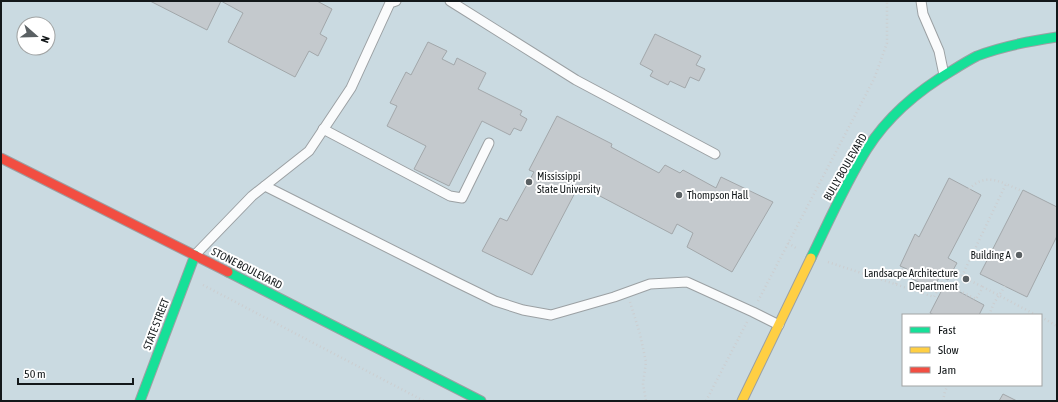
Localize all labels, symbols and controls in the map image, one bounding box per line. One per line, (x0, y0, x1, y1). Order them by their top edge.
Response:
north arrow (16, 16, 56, 56)
text: N (39, 34, 52, 45)
street label: BULLY BOULEVARD (821, 131, 869, 203)
place label: Mississippi State University (537, 170, 601, 195)
marker: Mississippi State University (524, 177, 534, 187)
place label: Thompson Hall (687, 189, 749, 201)
marker: Thompson Hall (674, 190, 684, 200)
street label: STONE BOULEVARD (210, 245, 284, 291)
place label: Building A (970, 249, 1012, 261)
marker: Building A (1014, 250, 1024, 260)
place label: Landsacpe Architecture Department (864, 267, 958, 292)
marker: Landsacpe Architecture Department (961, 274, 971, 284)
street label: STATE STREET (141, 296, 171, 351)
legend (902, 314, 1042, 386)
text: Fast (938, 323, 956, 337)
text: Slow (938, 343, 959, 357)
scale bar (18, 360, 133, 386)
text: Jam (938, 363, 956, 377)
text: 50 m (24, 367, 46, 381)

